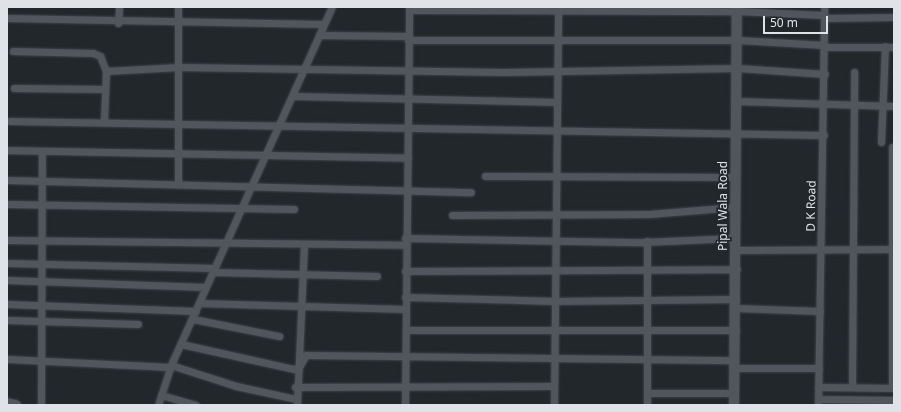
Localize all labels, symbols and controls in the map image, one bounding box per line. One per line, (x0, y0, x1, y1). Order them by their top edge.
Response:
scale bar (765, 8, 830, 34)
text: 50 m (770, 14, 798, 31)
street label: Pipal Wala Road (716, 161, 730, 251)
street label: D K Road (803, 180, 819, 232)

